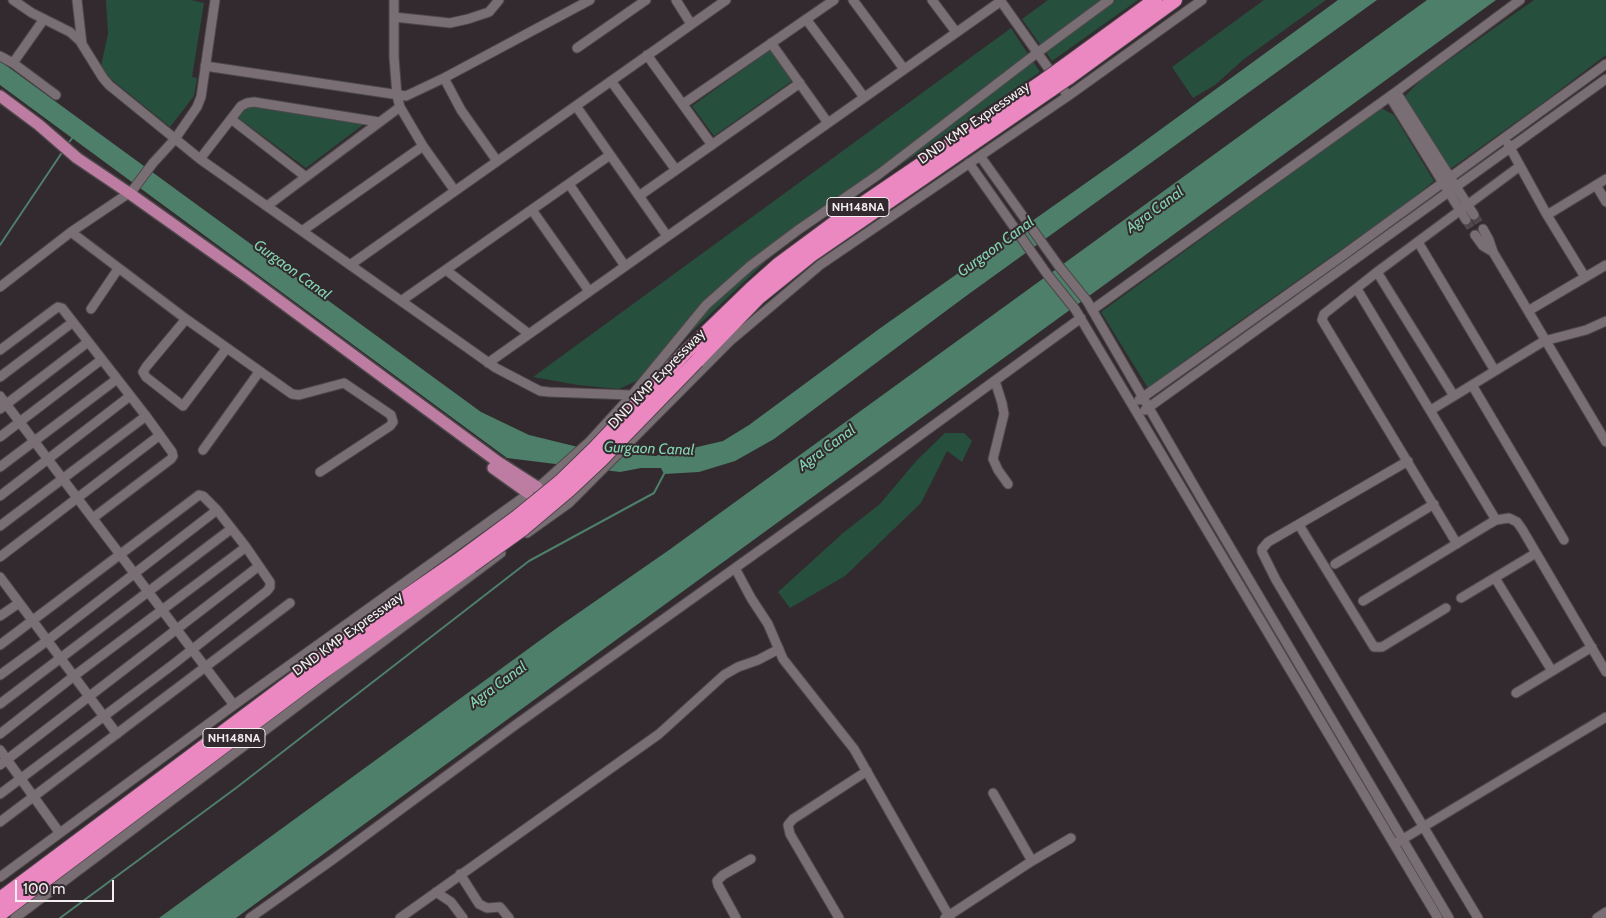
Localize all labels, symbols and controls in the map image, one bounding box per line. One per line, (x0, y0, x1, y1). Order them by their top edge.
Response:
street label: DND KMP Expressway (915, 78, 1033, 168)
water label: Agra Canal (1123, 183, 1187, 237)
road number: NH148NA (827, 198, 889, 216)
water label: Gurgaon Canal (954, 213, 1038, 281)
water label: Gurgaon Canal (250, 236, 334, 304)
street label: DND KMP Expressway (605, 325, 709, 433)
water label: Agra Canal (795, 421, 859, 475)
water label: Gurgaon Canal (604, 438, 694, 460)
street label: DND KMP Expressway (289, 588, 407, 680)
water label: Agra Canal (466, 658, 530, 712)
road number: NH148NA (203, 728, 265, 748)
scale bar (18, 870, 116, 902)
text: 100 m (23, 880, 65, 898)

